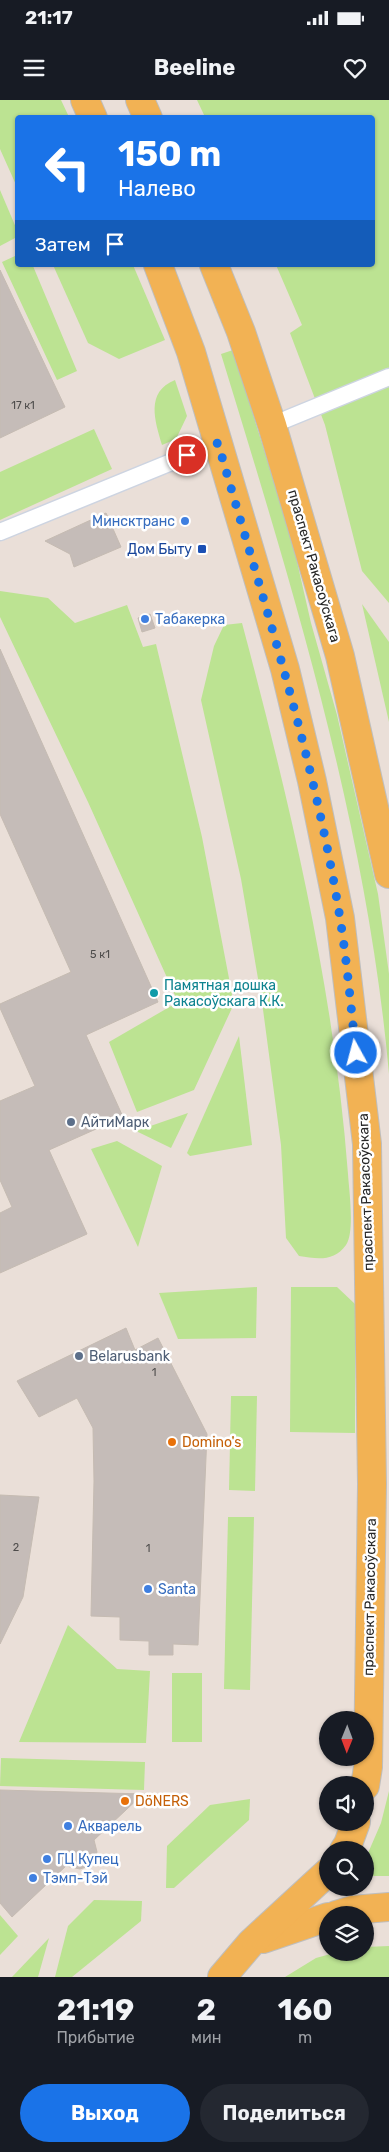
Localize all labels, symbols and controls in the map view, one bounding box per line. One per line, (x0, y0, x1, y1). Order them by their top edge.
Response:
text: 21:17 (25, 6, 73, 29)
icon: menu (20, 54, 48, 82)
text: Beeline (154, 54, 235, 81)
icon: heart (341, 54, 369, 82)
text: 150 m (118, 133, 221, 175)
icon: left (35, 135, 100, 200)
text: Налево (118, 175, 196, 202)
icon: arrive (101, 230, 129, 258)
text: Затем (35, 233, 91, 256)
house number: 17 к1 (11, 399, 35, 412)
pin (166, 434, 208, 476)
icon: arrive (173, 441, 201, 469)
street label: праспект Ракасоўскага (284, 488, 344, 644)
place label: Минсктранс (92, 513, 175, 530)
marker: Минсктранс (179, 515, 191, 527)
place label: Дом Быту (127, 541, 192, 558)
marker: Дом Быту (196, 543, 208, 555)
place label: Табакерка (155, 611, 225, 628)
marker: Табакерка (139, 613, 151, 625)
house number: 5 к1 (90, 948, 110, 961)
place label: Памятная дошка Ракасоўскага К.К. (164, 977, 284, 1010)
marker: Памятная дошка Ракасоўскага К.К. (148, 987, 160, 999)
position arrow (329, 1026, 381, 1078)
street label: праспект Ракасоўскага (355, 1113, 377, 1271)
place label: АйтиМарк (81, 1114, 150, 1131)
marker: АйтиМарк (65, 1116, 77, 1128)
place label: Belarusbank (89, 1348, 171, 1365)
marker: Belarusbank (73, 1350, 85, 1362)
house number: 1 (152, 1366, 156, 1379)
place label: Domino's (182, 1434, 242, 1451)
marker: Domino's (166, 1436, 178, 1448)
street label: праспект Ракасоўскага (360, 1518, 380, 1676)
house number: 2 (13, 1541, 19, 1554)
house number: 1 (146, 1542, 150, 1555)
place label: Santa (158, 1581, 196, 1598)
marker: Santa (142, 1583, 154, 1595)
north arrow (319, 1711, 374, 1766)
map controls (319, 1711, 374, 1961)
button: sound (319, 1776, 374, 1831)
place label: DöNERS (135, 1793, 189, 1810)
marker: DöNERS (119, 1795, 131, 1807)
place label: Акварель (78, 1818, 142, 1835)
marker: Акварель (62, 1820, 74, 1832)
button: search (319, 1841, 374, 1896)
place label: ГЦ Купец (57, 1851, 119, 1868)
marker: ГЦ Купец (41, 1853, 53, 1865)
place label: Тэмп-Тэй (43, 1870, 108, 1887)
marker: Тэмп-Тэй (27, 1872, 39, 1884)
button: layers (319, 1906, 374, 1961)
text: 21:19 (57, 1992, 134, 2028)
text: 2 (196, 1992, 216, 2028)
text: 160 (278, 1992, 333, 2028)
text: Прибытие (56, 2028, 135, 2047)
text: мин (191, 2028, 221, 2047)
text: m (298, 2028, 312, 2047)
button: Выход (20, 2084, 190, 2142)
button: Поделиться (200, 2084, 369, 2142)

